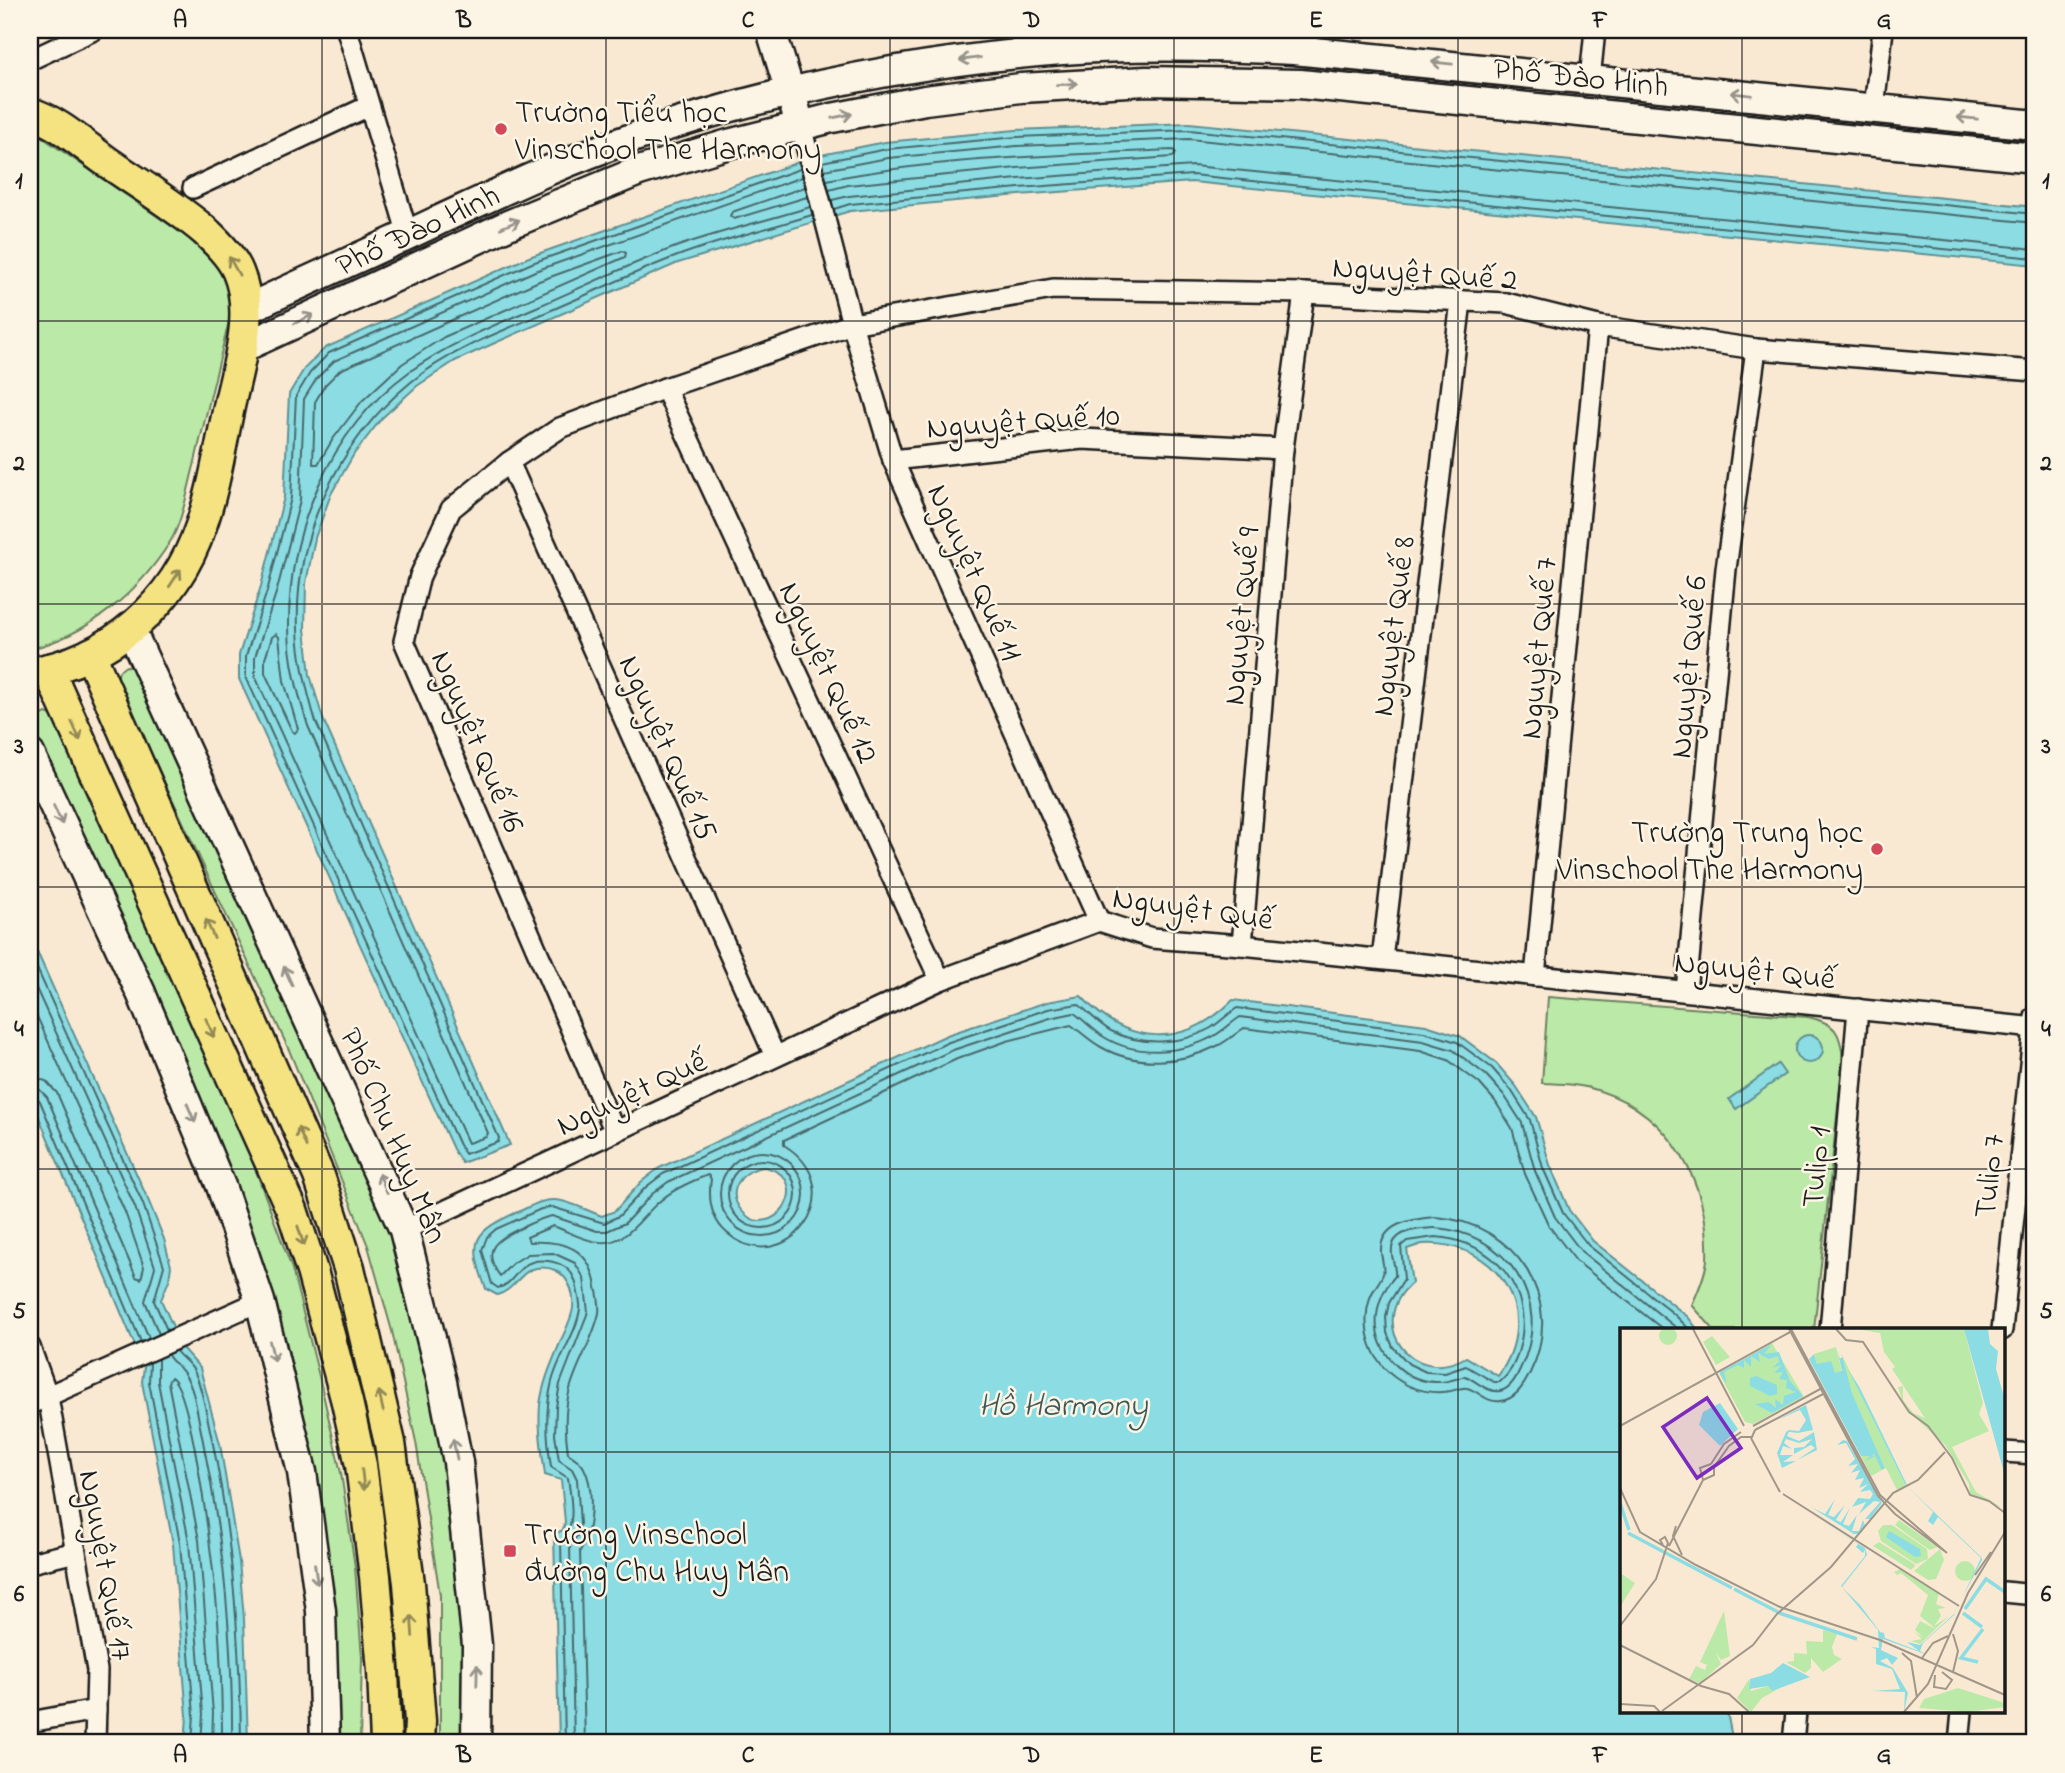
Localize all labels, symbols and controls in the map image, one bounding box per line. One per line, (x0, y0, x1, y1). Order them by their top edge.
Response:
text: A (173, 5, 187, 38)
text: B (455, 5, 472, 38)
text: C (742, 5, 755, 38)
text: D (1023, 5, 1040, 38)
text: E (1309, 5, 1323, 38)
text: F (1592, 5, 1608, 38)
text: G (1877, 5, 1891, 38)
street label: Phố Đào Hinh (1491, 47, 1671, 112)
one-way arrow (960, 53, 982, 66)
one-way arrow (1431, 57, 1453, 70)
one-way arrow (1056, 77, 1078, 90)
one-way arrow (1730, 88, 1753, 101)
place label: Trường Tiểu học Vinschool The Harmony (514, 91, 821, 175)
one-way arrow (830, 109, 853, 123)
one-way arrow (1957, 111, 1979, 124)
marker: Trường Tiểu học Vinschool The Harmony (493, 121, 509, 137)
text: 1 (15, 166, 23, 199)
text: 1 (2042, 166, 2050, 199)
street label: Phố Đào Hinh (329, 174, 508, 291)
one-way arrow (499, 217, 521, 230)
street label: Nguyệt Quế 2 (1331, 246, 1519, 305)
one-way arrow (227, 256, 240, 277)
one-way arrow (293, 312, 314, 326)
street label: Nguyệt Quế 10 (925, 393, 1121, 454)
text: 2 (12, 448, 25, 481)
text: 2 (2039, 448, 2052, 481)
street label: Nguyệt Quế 11 (913, 477, 1033, 670)
street label: Nguyệt Quế 9 (1212, 525, 1275, 708)
street label: Nguyệt Quế 8 (1361, 534, 1430, 719)
street label: Nguyệt Quế 7 (1509, 555, 1572, 741)
one-way arrow (169, 569, 183, 589)
street label: Nguyệt Quế 6 (1659, 574, 1722, 761)
street label: Nguyệt Quế 12 (764, 575, 889, 772)
street label: Nguyệt Quế 16 (416, 644, 535, 841)
street label: Nguyệt Quế 15 (604, 648, 728, 848)
one-way arrow (70, 720, 83, 741)
text: 3 (13, 731, 24, 764)
text: 3 (2040, 731, 2051, 764)
one-way arrow (53, 805, 66, 826)
place label: Trường Trung học Vinschool The Harmony (1556, 811, 1864, 895)
marker: Trường Trung học Vinschool The Harmony (1869, 841, 1885, 857)
street label: Nguyệt Quế (1109, 876, 1278, 945)
one-way arrow (203, 918, 216, 940)
street label: Nguyệt Quế (1672, 941, 1840, 1005)
one-way arrow (281, 966, 294, 987)
text: 4 (14, 1014, 24, 1047)
text: 4 (2041, 1014, 2051, 1047)
one-way arrow (204, 1017, 217, 1038)
street label: Phố Chu Huy Mân (325, 1021, 458, 1252)
street label: Nguyệt Quế (549, 1039, 718, 1151)
one-way arrow (185, 1102, 198, 1123)
street label: Tulip 1 (1792, 1125, 1845, 1210)
one-way arrow (295, 1127, 308, 1148)
street label: Tulip 7 (1964, 1132, 2019, 1221)
one-way arrow (375, 1173, 389, 1194)
one-way arrow (295, 1225, 308, 1247)
text: 5 (12, 1296, 26, 1329)
text: 5 (2039, 1296, 2053, 1329)
inset map (1620, 1328, 2006, 1714)
one-way arrow (266, 1339, 279, 1362)
water label: Hồ Harmony (978, 1383, 1148, 1431)
one-way arrow (374, 1390, 388, 1413)
one-way arrow (448, 1438, 462, 1461)
street label: Nguyệt Quế 17 (64, 1467, 143, 1665)
one-way arrow (357, 1468, 370, 1491)
place label: Trường Vinschool đường Chu Huy Mân (524, 1513, 789, 1597)
marker: Trường Vinschool đường Chu Huy Mân (502, 1543, 518, 1559)
one-way arrow (310, 1562, 323, 1585)
text: 6 (14, 1579, 25, 1612)
text: 6 (2041, 1579, 2052, 1612)
one-way arrow (405, 1615, 418, 1638)
one-way arrow (470, 1664, 484, 1687)
text: A (173, 1740, 187, 1773)
text: B (455, 1740, 472, 1773)
text: C (742, 1740, 755, 1773)
text: D (1023, 1740, 1040, 1773)
text: E (1309, 1740, 1323, 1773)
text: F (1592, 1740, 1608, 1773)
text: G (1877, 1740, 1891, 1773)

